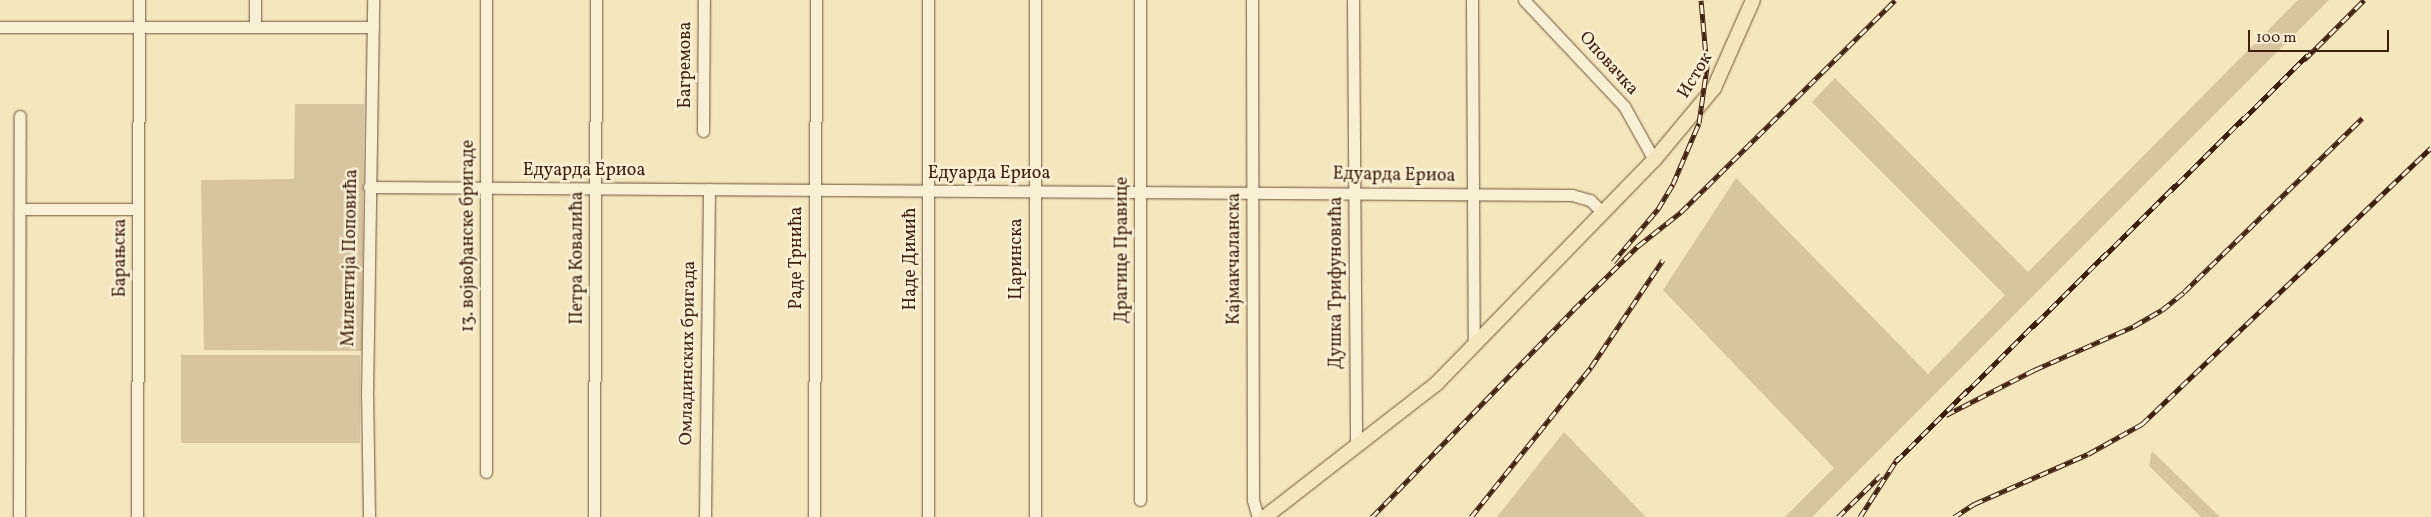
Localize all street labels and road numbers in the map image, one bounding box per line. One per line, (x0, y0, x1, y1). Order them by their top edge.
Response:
street label: Багремова (675, 22, 697, 108)
street label: Оповачка (1574, 27, 1642, 101)
street label: Исток (1674, 49, 1718, 103)
street label: 13. војвођанске бригаде (458, 140, 480, 332)
street label: Едуарда Ериоа (523, 160, 645, 182)
street label: Едуарда Ериоа (928, 163, 1050, 185)
street label: Едуарда Ериоа (1332, 164, 1456, 188)
street label: Милентија Поповића (339, 169, 363, 347)
street label: Драгице Правице (1112, 177, 1134, 323)
street label: Петра Ковалића (567, 191, 589, 325)
street label: Кајмакчаланска (1224, 193, 1246, 325)
street label: Душка Трифуновића (1326, 197, 1348, 369)
street label: Раде Трнића (786, 206, 808, 310)
street label: Наде Димић (900, 208, 922, 310)
street label: Царинска (1006, 218, 1028, 300)
street label: Барањска (110, 219, 132, 297)
street label: Омладинских бригада (677, 260, 701, 446)

